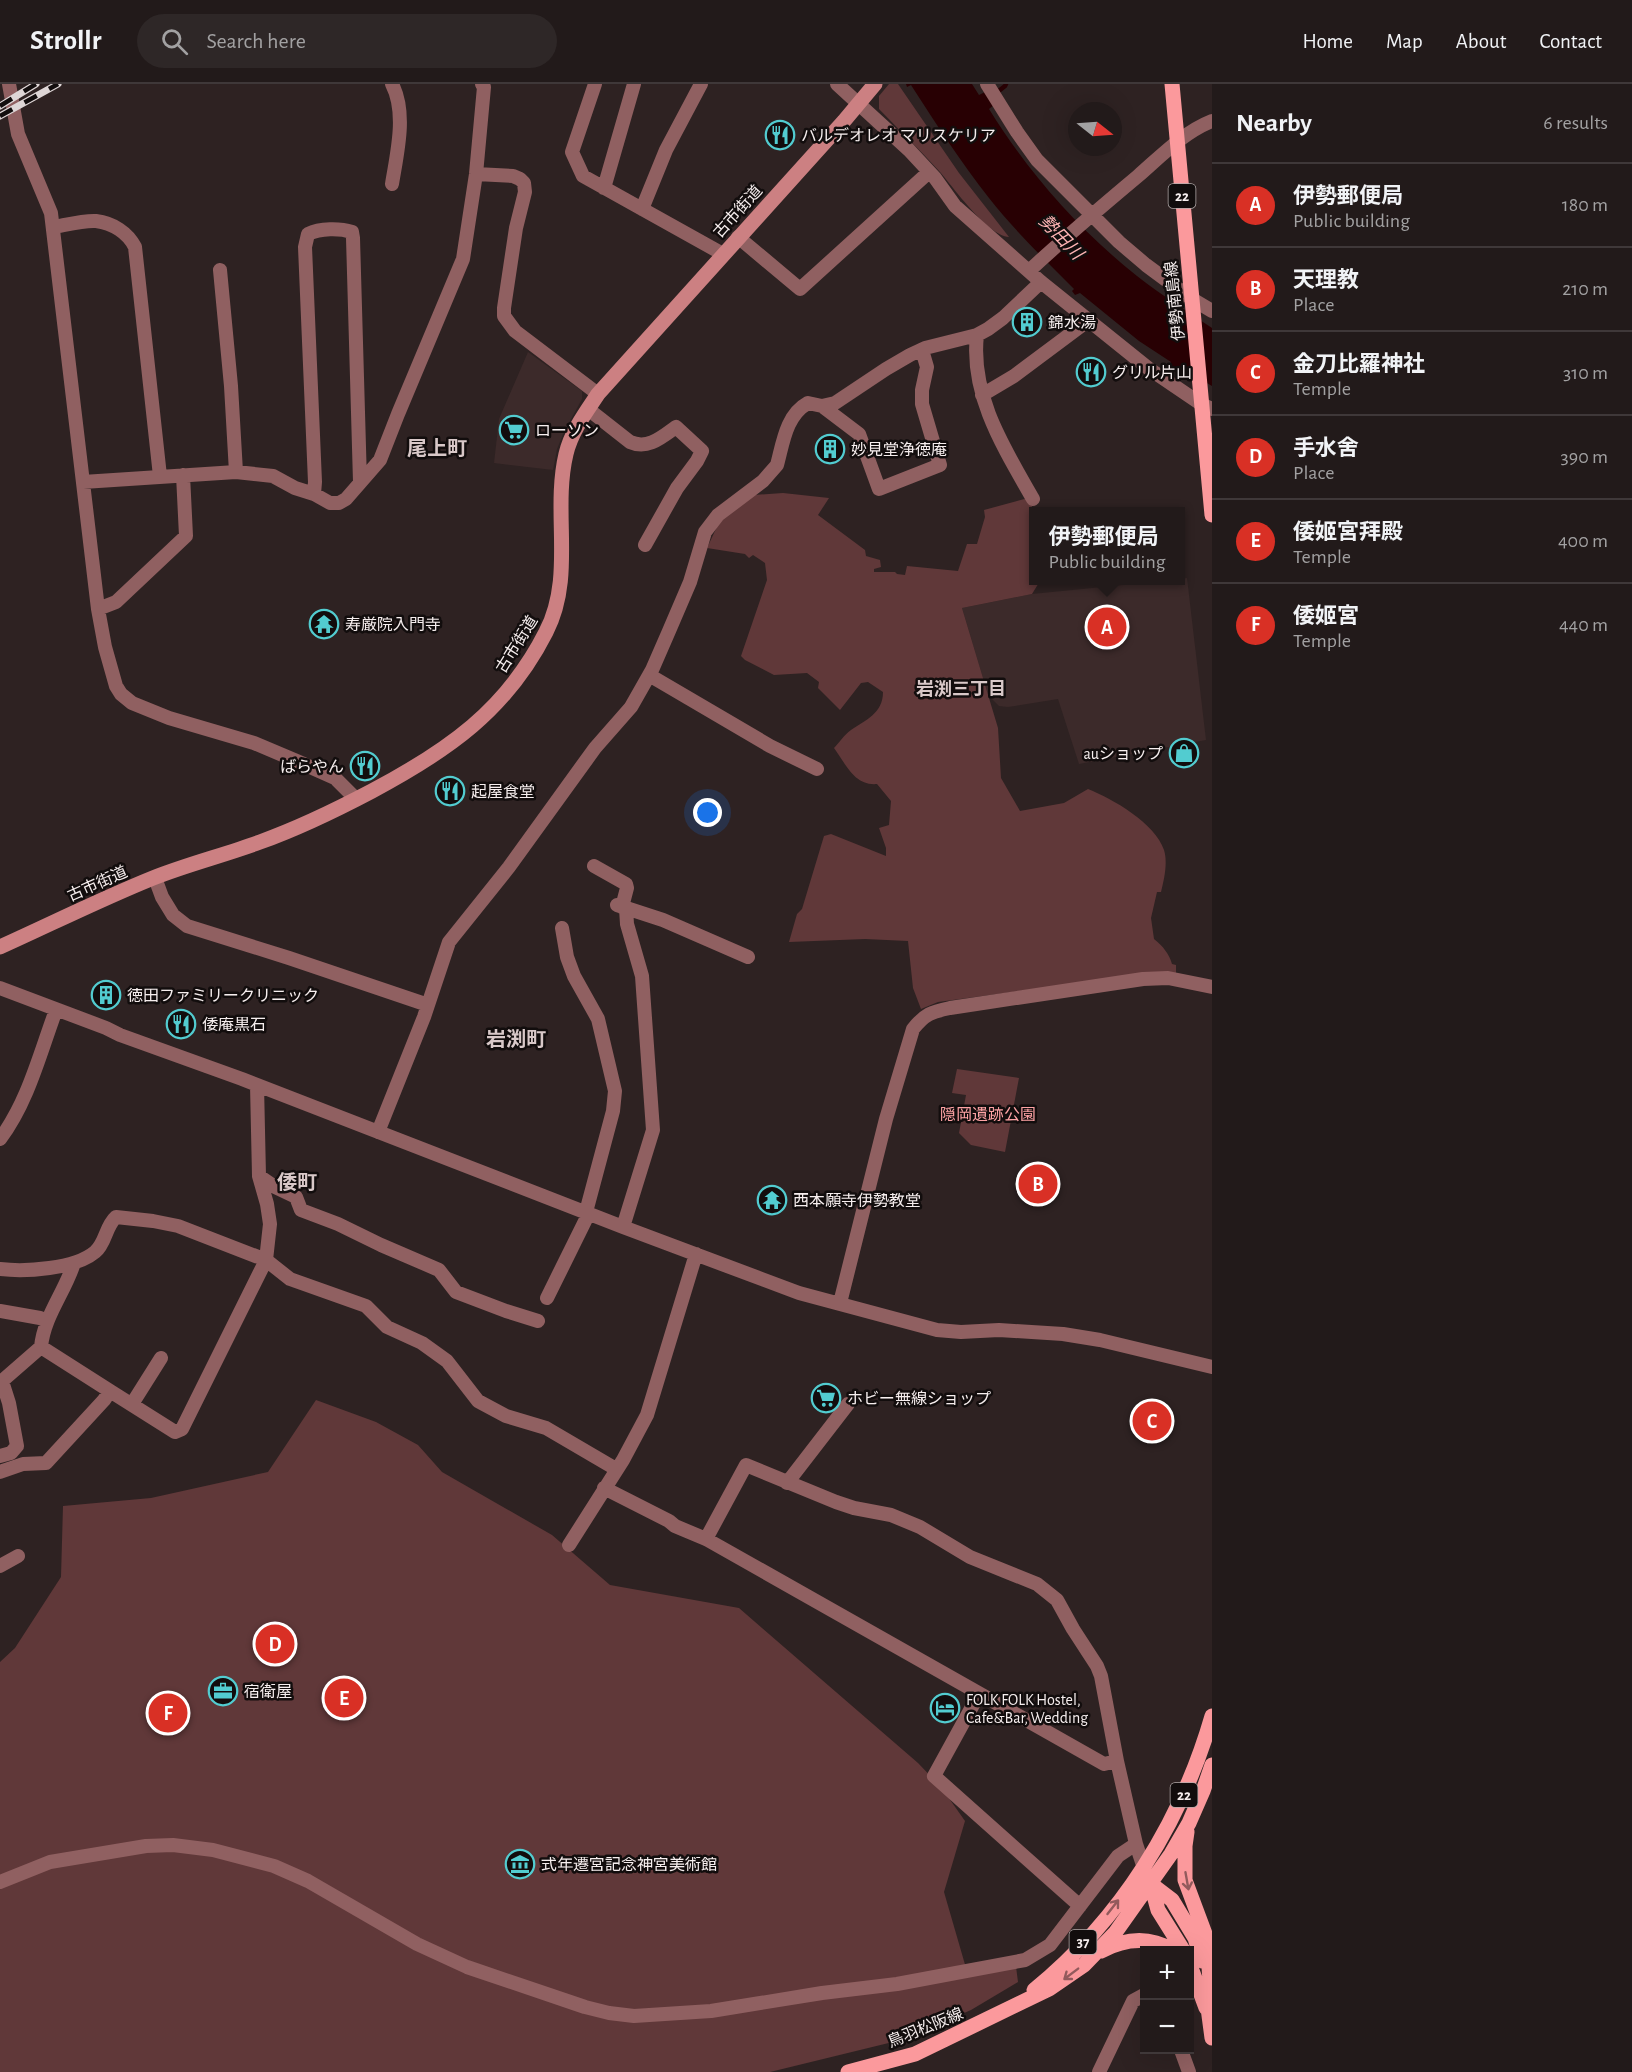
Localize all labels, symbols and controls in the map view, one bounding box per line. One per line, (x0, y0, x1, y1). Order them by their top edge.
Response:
search box (137, 14, 557, 68)
icon: search (158, 25, 191, 58)
text: Strollr (30, 27, 101, 55)
text: Search here (206, 30, 306, 52)
text: Home (1302, 31, 1353, 52)
text: Map (1386, 31, 1423, 52)
text: About (1456, 31, 1506, 52)
text: Contact (1539, 31, 1602, 52)
north arrow (1068, 102, 1122, 156)
text: Nearby (1236, 110, 1312, 136)
text: 6 results (1543, 113, 1608, 133)
restaurant icon: バルデオレオ マリスケリア (764, 119, 796, 151)
place label: バルデオレオ マリスケリア (801, 127, 996, 144)
street label: 古市街道 (710, 182, 765, 241)
road number: 22 (1168, 184, 1196, 208)
text: 伊勢郵便局 (1293, 185, 1403, 207)
text: A (1250, 195, 1262, 215)
text: 180 m (1562, 195, 1608, 215)
water label: 勢田川 (1035, 211, 1088, 265)
text: Public building (1293, 211, 1410, 231)
street label: 伊勢南島線 (1162, 260, 1187, 342)
text: 天理教 (1293, 269, 1359, 291)
text: B (1250, 279, 1261, 299)
text: 210 m (1562, 279, 1608, 299)
text: Place (1293, 295, 1334, 315)
building icon: 錦水湯 (1011, 306, 1043, 338)
place label: 錦水湯 (1048, 314, 1096, 331)
text: 金刀比羅神社 (1293, 353, 1425, 375)
restaurant icon: グリル片山 (1075, 356, 1107, 388)
text: C (1250, 363, 1261, 383)
text: 310 m (1563, 363, 1608, 383)
place label: グリル片山 (1112, 364, 1192, 381)
text: Temple (1293, 379, 1351, 399)
supermarket icon: ローソン (498, 414, 530, 446)
place label: ローソン (535, 423, 599, 439)
building icon: 妙見堂浄徳庵 (814, 433, 846, 465)
text: 手水舍 (1293, 437, 1359, 459)
district label: 尾上町 (407, 438, 467, 459)
place label: 妙見堂浄徳庵 (851, 441, 947, 458)
text: D (1249, 447, 1262, 467)
text: 390 m (1561, 447, 1608, 467)
text: Place (1293, 463, 1334, 483)
popup (1029, 507, 1185, 585)
text: 倭姬宮拜殿 (1293, 521, 1403, 543)
text: 伊勢郵便局 (1049, 526, 1159, 548)
text: E (1250, 531, 1261, 551)
text: 400 m (1558, 531, 1608, 551)
text: Temple (1293, 547, 1351, 567)
text: Public building (1049, 552, 1165, 572)
pin: A (1088, 604, 1126, 650)
text: 倭姬宮 (1293, 605, 1359, 627)
temple icon: 寿厳院入門寺 (308, 608, 340, 640)
street label: 古市街道 (492, 613, 541, 676)
text: F (1251, 615, 1260, 635)
text: 440 m (1559, 615, 1608, 635)
place label: 寿厳院入門寺 (345, 616, 441, 633)
text: Temple (1293, 631, 1351, 651)
district label: 岩渕三丁目 (916, 679, 1006, 699)
shop icon: auショップ (1168, 737, 1200, 769)
place label: auショップ (1083, 746, 1163, 762)
restaurant icon: ばらやん (349, 750, 381, 782)
place label: ばらやん (280, 758, 344, 775)
restaurant icon: 起屋食堂 (434, 775, 466, 807)
place label: 起屋食堂 (471, 784, 535, 800)
your location (693, 798, 722, 827)
street label: 古市街道 (65, 863, 130, 904)
building icon: 徳田ファミリークリニック (90, 979, 122, 1011)
place label: 徳田ファミリークリニック (127, 987, 319, 1004)
restaurant icon: 倭庵黒石 (165, 1008, 197, 1040)
place label: 倭庵黒石 (202, 1016, 266, 1033)
district label: 岩渕町 (486, 1028, 546, 1050)
park label: 隠岡遺跡公園 (940, 1106, 1036, 1123)
pin: B (1018, 1162, 1058, 1206)
district label: 倭町 (277, 1172, 317, 1193)
temple icon: 西本願寺伊勢教堂 (756, 1184, 788, 1216)
place label: 西本願寺伊勢教堂 (793, 1192, 921, 1209)
supermarket icon: ホビー無線ショップ (810, 1382, 842, 1414)
place label: ホビー無線ショップ (847, 1390, 991, 1407)
pin: C (1132, 1398, 1172, 1444)
pin: D (256, 1622, 294, 1666)
office icon: 宿衛屋 (207, 1675, 239, 1707)
pin: E (324, 1676, 364, 1720)
place label: 宿衛屋 (244, 1683, 292, 1700)
pin: F (148, 1690, 188, 1736)
hotel icon: FOLK FOLK Hostel, Cafe&Bar, Wedding (929, 1692, 961, 1724)
place label: FOLK FOLK Hostel, Cafe&Bar, Wedding (966, 1692, 1088, 1726)
road number: 22 (1170, 1783, 1198, 1807)
museum icon: 式年遷宮記念神宮美術館 (504, 1848, 536, 1880)
place label: 式年遷宮記念神宮美術館 (541, 1856, 717, 1873)
one-way arrow (1182, 1871, 1193, 1890)
one-way arrow (1107, 1899, 1120, 1915)
road number: 37 (1070, 1930, 1096, 1954)
map controls (1140, 1946, 1194, 2054)
button: + (1140, 1946, 1194, 2000)
one-way arrow (1064, 1968, 1080, 1981)
button: − (1140, 2000, 1194, 2054)
street label: 鳥羽松阪線 (885, 2005, 965, 2050)

